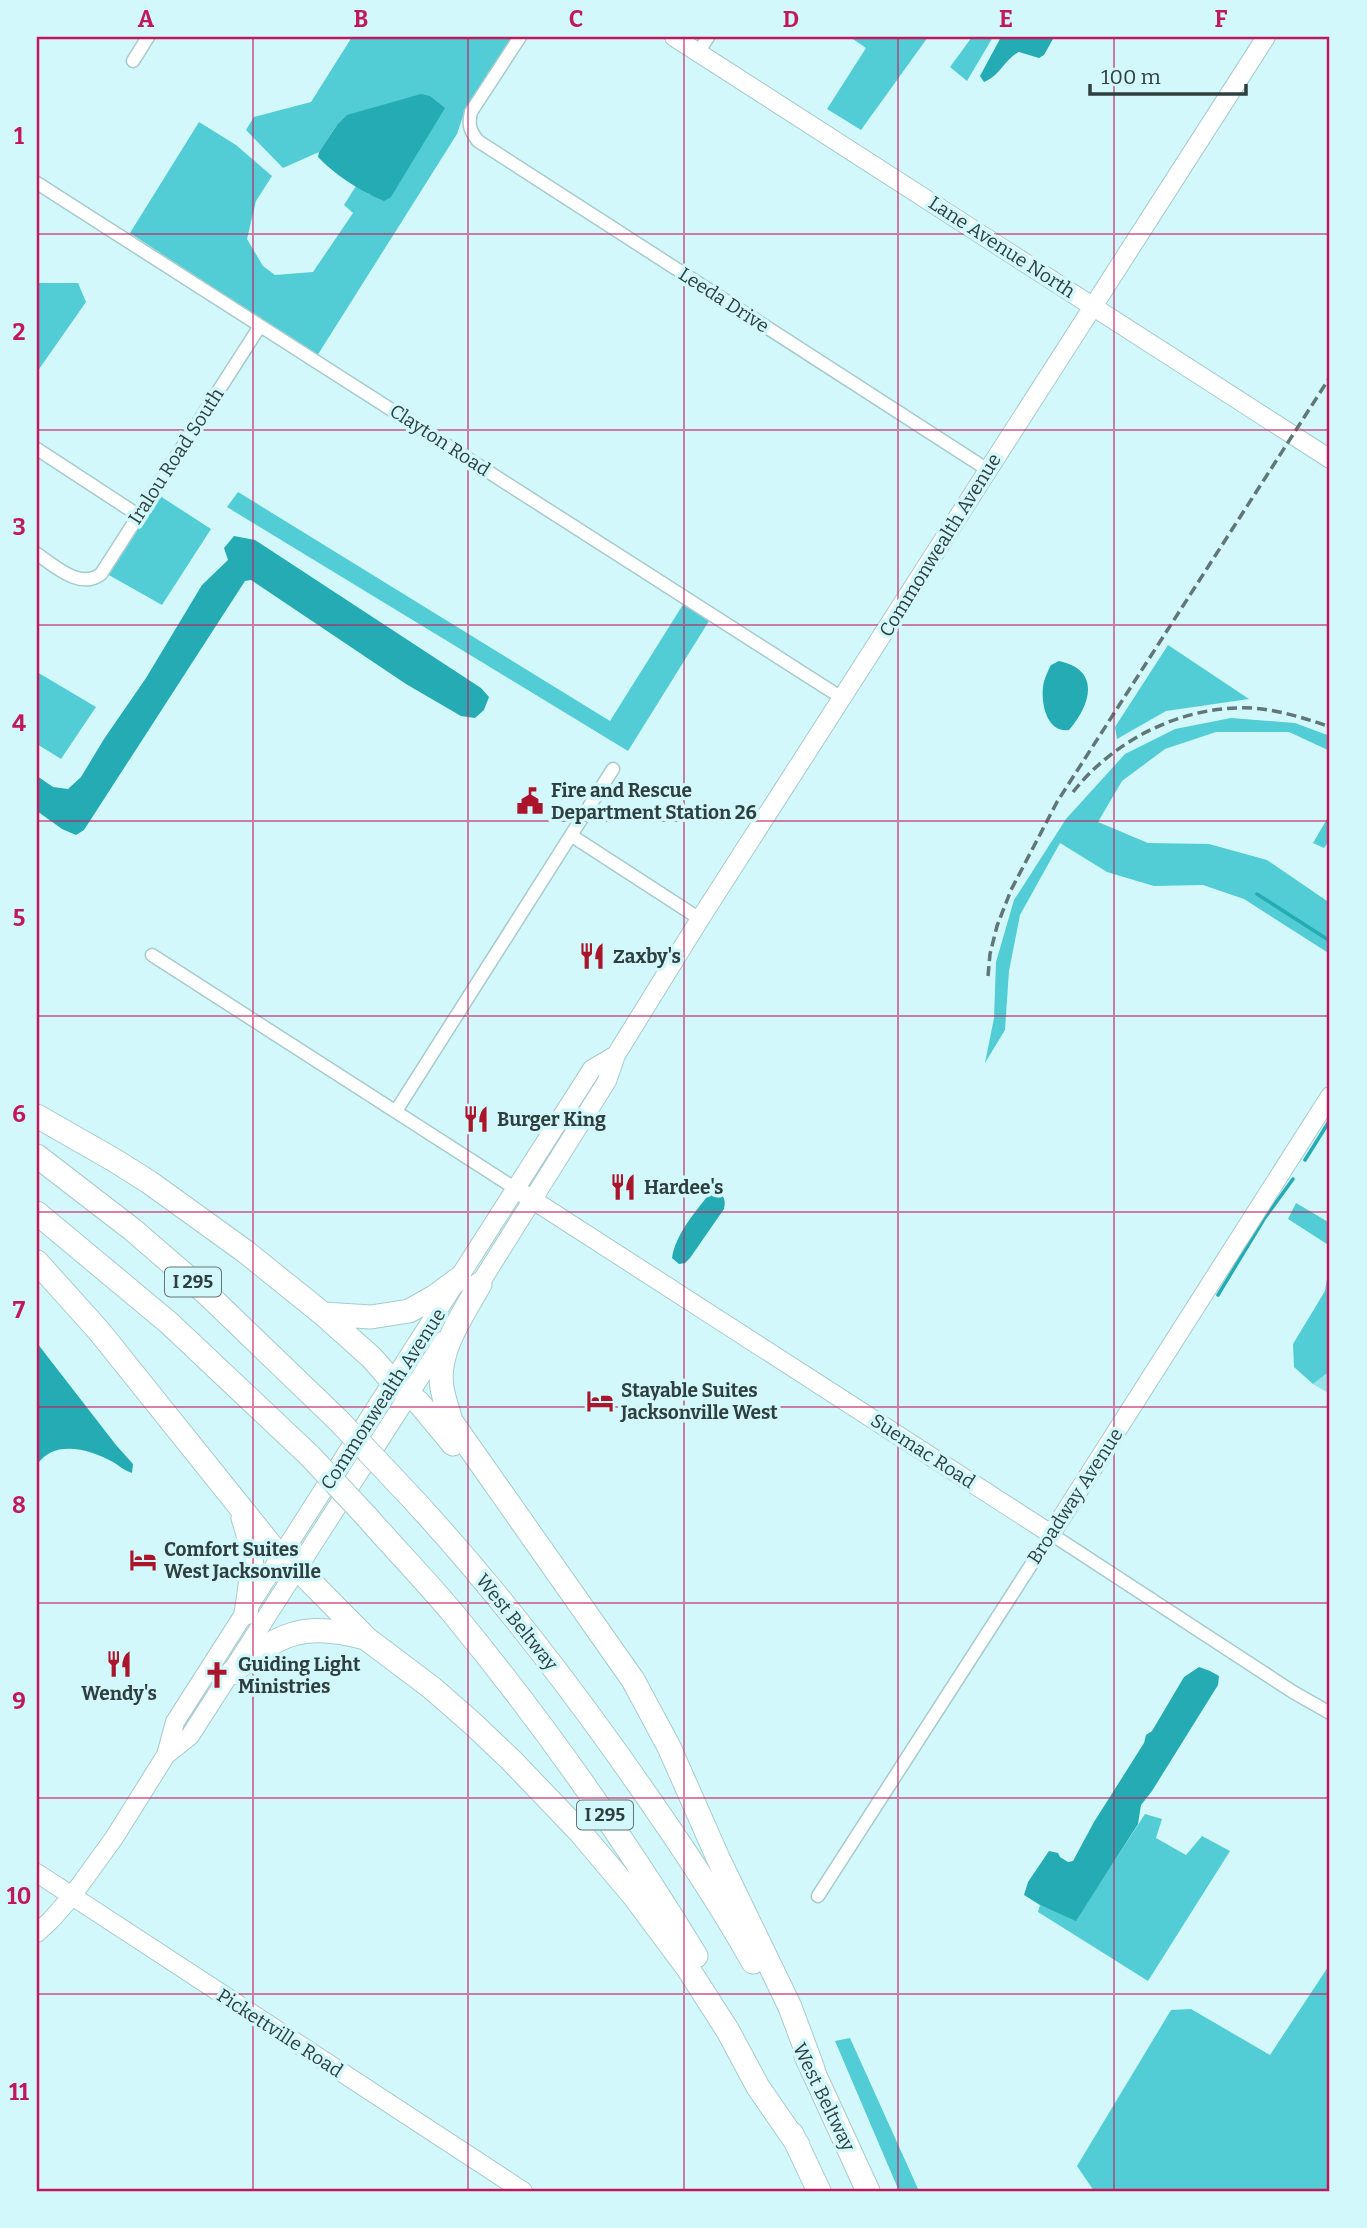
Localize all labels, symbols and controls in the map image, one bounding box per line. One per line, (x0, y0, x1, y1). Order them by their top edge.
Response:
text: A (138, 5, 155, 33)
text: B (354, 5, 368, 33)
text: C (569, 5, 583, 33)
text: D (783, 5, 799, 33)
text: E (999, 5, 1013, 33)
text: F (1215, 5, 1228, 33)
scale bar (1090, 52, 1246, 96)
text: 100 m (1101, 64, 1161, 90)
text: 1 (14, 122, 24, 150)
street label: Lane Avenue North (924, 191, 1080, 303)
street label: Leeda Drive (675, 262, 773, 338)
text: 2 (13, 318, 26, 346)
street label: Iralou Road South (123, 383, 229, 528)
street label: Clayton Road (385, 399, 495, 481)
street label: Commonwealth Avenue (874, 449, 1006, 641)
text: 3 (12, 513, 26, 541)
text: 4 (12, 709, 26, 737)
place label: Fire and Rescue Department Station 26 (551, 779, 757, 824)
public building icon: Fire and Rescue Department Station 26 (515, 786, 545, 816)
text: 5 (13, 904, 25, 932)
restaurant icon: Zaxby's (577, 941, 607, 971)
place label: Zaxby's (613, 945, 681, 968)
text: 6 (12, 1100, 26, 1128)
restaurant icon: Burger King (461, 1104, 491, 1134)
place label: Burger King (497, 1108, 606, 1131)
restaurant icon: Hardee's (608, 1172, 638, 1202)
place label: Hardee's (644, 1176, 723, 1199)
road number: I 295 (165, 1268, 221, 1296)
text: 7 (13, 1296, 26, 1324)
street label: Commonwealth Avenue (316, 1304, 450, 1494)
place label: Stayable Suites Jacksonville West (620, 1379, 778, 1424)
hotel icon: Stayable Suites Jacksonville West (585, 1386, 615, 1416)
street label: Suemac Road (866, 1409, 980, 1493)
street label: Broadway Avenue (1023, 1424, 1127, 1568)
text: 8 (12, 1491, 26, 1519)
place label: Comfort Suites West Jacksonville (164, 1538, 321, 1583)
hotel icon: Comfort Suites West Jacksonville (128, 1545, 158, 1575)
street label: West Beltway (471, 1569, 564, 1676)
restaurant icon: Wendy's (104, 1649, 134, 1679)
place label: Guiding Light Ministries (238, 1653, 361, 1698)
church icon: Guiding Light Ministries (202, 1660, 232, 1690)
place label: Wendy's (81, 1682, 157, 1705)
text: 9 (12, 1687, 26, 1715)
road number: I 295 (577, 1800, 633, 1829)
text: 10 (7, 1882, 31, 1910)
street label: Pickettville Road (213, 1984, 347, 2082)
street label: West Beltway (788, 2039, 861, 2156)
text: 11 (9, 2078, 29, 2106)

